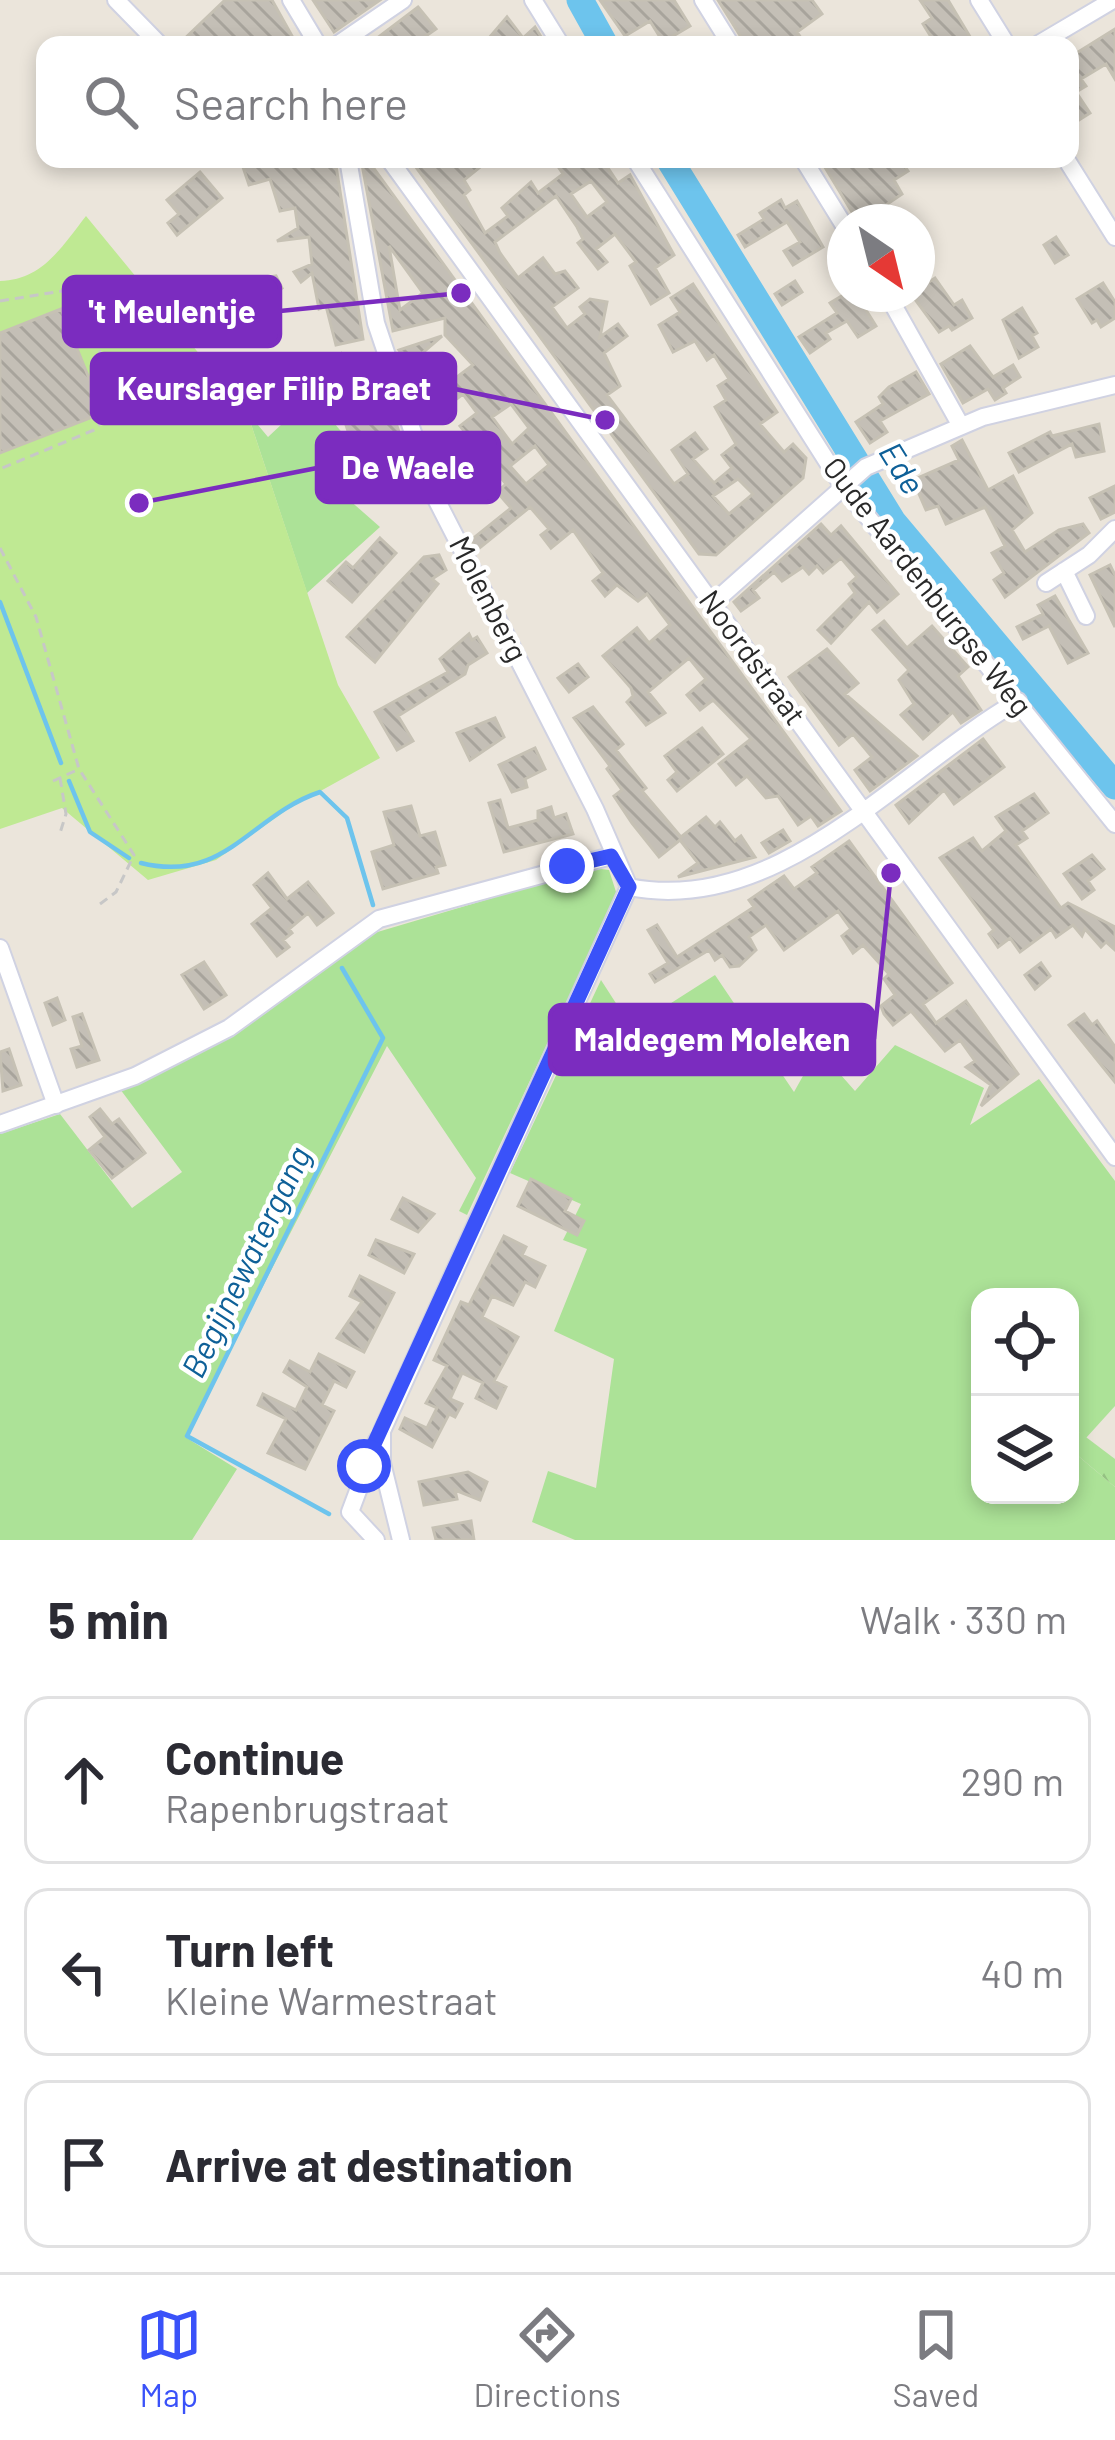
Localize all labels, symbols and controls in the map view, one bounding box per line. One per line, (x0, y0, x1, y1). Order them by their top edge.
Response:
search box (36, 36, 1079, 168)
icon: search (78, 69, 144, 135)
text: Search here (174, 75, 408, 129)
north arrow (827, 204, 935, 312)
callout: 't Meulentje (64, 277, 280, 346)
text: 't Meulentje (88, 290, 256, 330)
callout: Keurslager Filip Braet (92, 354, 455, 423)
text: Keurslager Filip Braet (117, 367, 431, 407)
callout: De Waele (317, 433, 499, 502)
water label: Ede (872, 434, 934, 501)
text: De Waele (341, 446, 475, 486)
street label: Oude Aardenburgse Weg (816, 449, 1041, 722)
street label: Molenberg (443, 530, 537, 667)
street label: Noordstraat (693, 582, 815, 731)
route end (540, 839, 594, 893)
callout: Maldegem Moleken (550, 1005, 874, 1074)
text: Maldegem Moleken (574, 1018, 850, 1058)
water label: Begijnewatergang (172, 1139, 318, 1384)
map controls (971, 1288, 1079, 1504)
button: locate (971, 1288, 1079, 1396)
button: layers (971, 1396, 1079, 1504)
route start (337, 1439, 391, 1493)
text: 5 min (48, 1588, 169, 1649)
text: Walk · 330 m (860, 1595, 1067, 1642)
text: Continue (165, 1730, 344, 1784)
icon: ahead (51, 1747, 117, 1813)
text: 290 m (961, 1757, 1064, 1804)
text: Rapenbrugstraat (165, 1784, 450, 1831)
text: Turn left (165, 1922, 334, 1976)
icon: left (51, 1939, 117, 2005)
text: 40 m (980, 1949, 1064, 1996)
text: Kleine Warmestraat (165, 1976, 498, 2023)
icon: arrive (51, 2131, 117, 2197)
text: Arrive at destination (165, 2137, 573, 2191)
tab: Map (136, 2302, 202, 2414)
tab: Directions (473, 2302, 621, 2414)
tab: Saved (893, 2302, 979, 2414)

